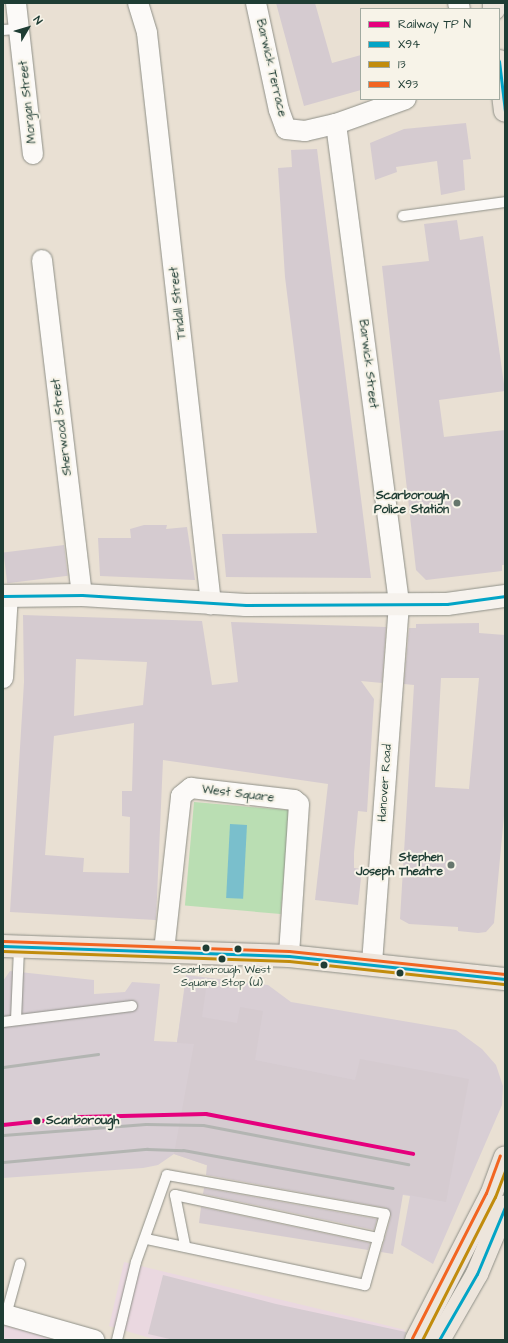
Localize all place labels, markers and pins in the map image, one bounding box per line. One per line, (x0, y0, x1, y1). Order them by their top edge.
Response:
place label: Scarborough Police Station (374, 489, 449, 517)
marker: Scarborough Police Station (452, 498, 462, 508)
place label: Stephen Joseph Theatre (356, 851, 443, 879)
marker: Stephen Joseph Theatre (446, 860, 456, 870)
unlabelled marker (201, 943, 211, 953)
unlabelled marker (233, 944, 243, 954)
marker: Scarborough West Square Stop (U) (217, 954, 227, 964)
unlabelled marker (319, 960, 329, 970)
place label: Scarborough West Square Stop (U) (173, 964, 271, 990)
unlabelled marker (395, 968, 405, 978)
place label: Scarborough (46, 1114, 119, 1128)
marker: Scarborough (31, 1115, 43, 1127)

